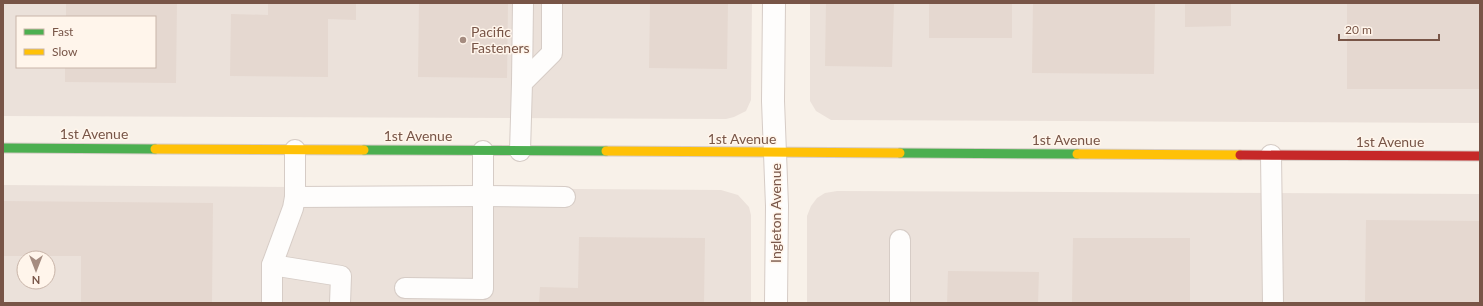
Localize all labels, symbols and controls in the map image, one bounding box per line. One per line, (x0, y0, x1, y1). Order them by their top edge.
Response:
legend (16, 16, 156, 68)
scale bar (1339, 16, 1439, 42)
text: 20 m (1345, 22, 1372, 37)
place label: Pacific Fasteners (471, 23, 530, 56)
text: Fast (52, 24, 74, 39)
marker: Pacific Fasteners (458, 35, 468, 45)
text: Slow (52, 44, 78, 59)
street label: 1st Avenue (60, 125, 128, 142)
street label: 1st Avenue (384, 127, 452, 144)
street label: 1st Avenue (708, 130, 776, 147)
street label: 1st Avenue (1032, 131, 1100, 148)
street label: 1st Avenue (1356, 133, 1424, 150)
street label: Ingleton Avenue (767, 163, 784, 263)
north arrow (16, 250, 56, 290)
text: N (32, 274, 40, 287)

